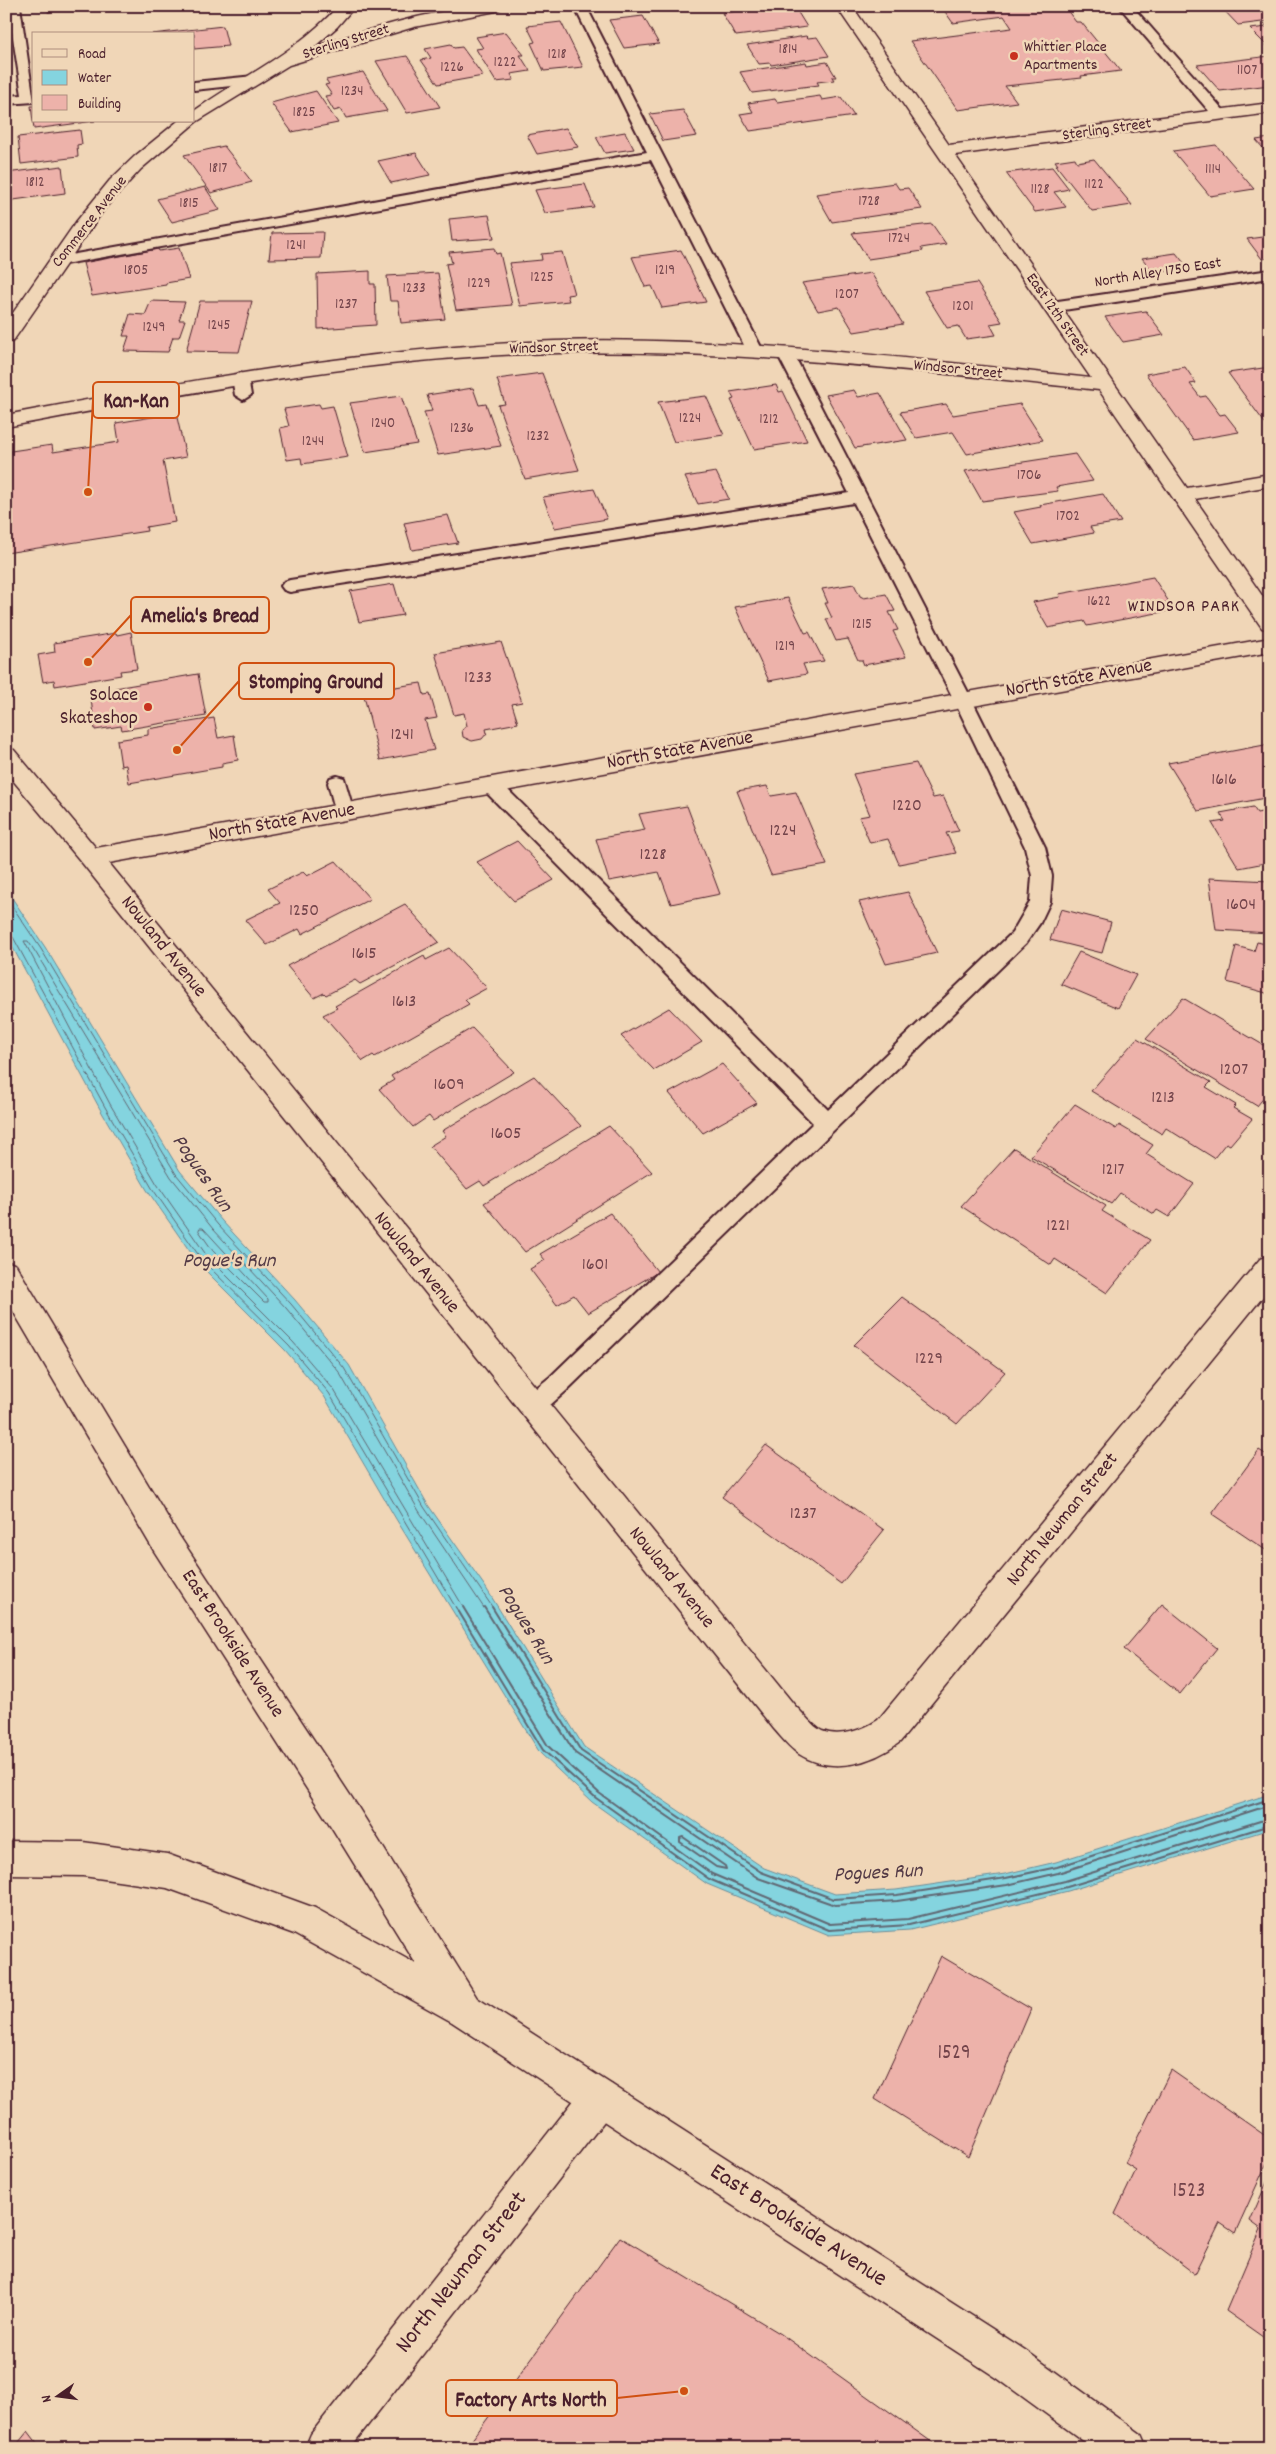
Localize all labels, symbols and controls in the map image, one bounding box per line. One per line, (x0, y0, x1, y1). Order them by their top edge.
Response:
street label: Sterling Street (300, 18, 392, 66)
legend (32, 32, 195, 122)
place label: Whittier Place Apartments (1024, 36, 1107, 77)
house number: 1814 (779, 39, 797, 61)
text: Road (78, 44, 106, 66)
house number: 1218 (547, 44, 567, 66)
marker: Whittier Place Apartments (1008, 50, 1020, 62)
house number: 1222 (494, 52, 516, 74)
house number: 1226 (440, 57, 464, 79)
house number: 1107 (1237, 60, 1257, 82)
text: Water (78, 68, 112, 90)
house number: 1234 (341, 81, 363, 103)
text: Building (78, 94, 121, 116)
house number: 1825 (293, 102, 315, 124)
street label: Sterling Street (1061, 112, 1153, 148)
house number: 1817 (209, 158, 227, 180)
house number: 1114 (1205, 159, 1221, 181)
street label: Commerce Avenue (47, 171, 133, 273)
house number: 1812 (25, 172, 45, 194)
house number: 1122 (1084, 174, 1104, 196)
house number: 1128 (1030, 179, 1050, 201)
house number: 1728 (858, 191, 880, 213)
house number: 1815 (179, 193, 199, 215)
house number: 1724 (888, 228, 910, 250)
house number: 1241 (286, 235, 306, 257)
street label: North Alley 1750 East (1093, 252, 1223, 294)
house number: 1805 (124, 260, 148, 282)
house number: 1219 (655, 260, 675, 282)
house number: 1225 (530, 267, 554, 289)
street label: East 12th Street (1020, 269, 1094, 362)
house number: 1229 (467, 273, 491, 295)
house number: 1233 (402, 278, 426, 300)
house number: 1207 (835, 284, 859, 306)
house number: 1237 (335, 294, 357, 316)
house number: 1201 (952, 296, 974, 318)
house number: 1245 (207, 315, 231, 337)
house number: 1249 (143, 317, 165, 339)
street label: Windsor Street (509, 335, 599, 361)
street label: Windsor Street (912, 354, 1004, 386)
callout: Kan-Kan (93, 382, 179, 418)
text: Kan-Kan (103, 388, 169, 418)
house number: 1224 (679, 408, 701, 430)
house number: 1212 (759, 409, 779, 431)
house number: 1240 (371, 413, 395, 435)
house number: 1236 (450, 418, 474, 440)
house number: 1232 (526, 426, 550, 448)
house number: 1244 (302, 431, 324, 453)
house number: 1706 (1017, 465, 1041, 487)
house number: 1702 (1056, 506, 1080, 528)
house number: 1622 (1087, 591, 1111, 613)
district label: WINDSOR PARK (1128, 595, 1240, 620)
callout: Amelia's Bread (131, 597, 269, 633)
text: Amelia's Bread (141, 603, 259, 633)
house number: 1215 (852, 614, 872, 636)
house number: 1219 (775, 636, 795, 658)
street label: North State Avenue (1004, 652, 1155, 706)
callout: Stomping Ground (239, 663, 394, 699)
house number: 1233 (464, 666, 492, 691)
text: Stomping Ground (249, 669, 383, 699)
place label: Solace Skateshop (60, 682, 138, 733)
marker: Solace Skateshop (142, 701, 154, 713)
house number: 1241 (390, 723, 414, 748)
street label: North State Avenue (605, 724, 756, 778)
house number: 1616 (1211, 768, 1237, 793)
house number: 1220 (892, 794, 922, 819)
street label: North State Avenue (207, 796, 358, 850)
house number: 1224 (769, 819, 797, 844)
house number: 1228 (640, 843, 666, 868)
street label: Nowland Avenue (113, 890, 213, 1004)
house number: 1604 (1226, 893, 1256, 918)
house number: 1250 (289, 899, 319, 924)
house number: 1615 (351, 942, 377, 967)
house number: 1613 (392, 990, 416, 1015)
house number: 1207 (1220, 1058, 1248, 1083)
house number: 1609 (434, 1073, 464, 1098)
house number: 1213 (1151, 1086, 1175, 1111)
house number: 1605 (491, 1122, 521, 1147)
water label: Pogues Run (163, 1129, 240, 1220)
house number: 1217 (1102, 1158, 1124, 1183)
street label: Nowland Avenue (366, 1206, 466, 1320)
house number: 1221 (1046, 1214, 1070, 1239)
water label: Pogue's Run (182, 1247, 277, 1277)
house number: 1601 (582, 1253, 608, 1278)
house number: 1229 (915, 1347, 943, 1372)
street label: North Newman Street (1000, 1447, 1126, 1593)
house number: 1237 (790, 1502, 816, 1527)
street label: Nowland Avenue (621, 1521, 721, 1635)
street label: East Brookside Avenue (174, 1565, 290, 1724)
water label: Pogues Run (489, 1579, 562, 1672)
water label: Pogues Run (833, 1857, 925, 1891)
house number: 1529 (937, 2039, 971, 2069)
street label: East Brookside Avenue (703, 2156, 893, 2296)
house number: 1523 (1173, 2177, 1205, 2207)
street label: North Newman Street (388, 2185, 536, 2361)
north arrow (32, 2372, 82, 2422)
callout: Factory Arts North (446, 2380, 617, 2416)
text: Factory Arts North (455, 2387, 607, 2417)
text: N (37, 2393, 58, 2404)

